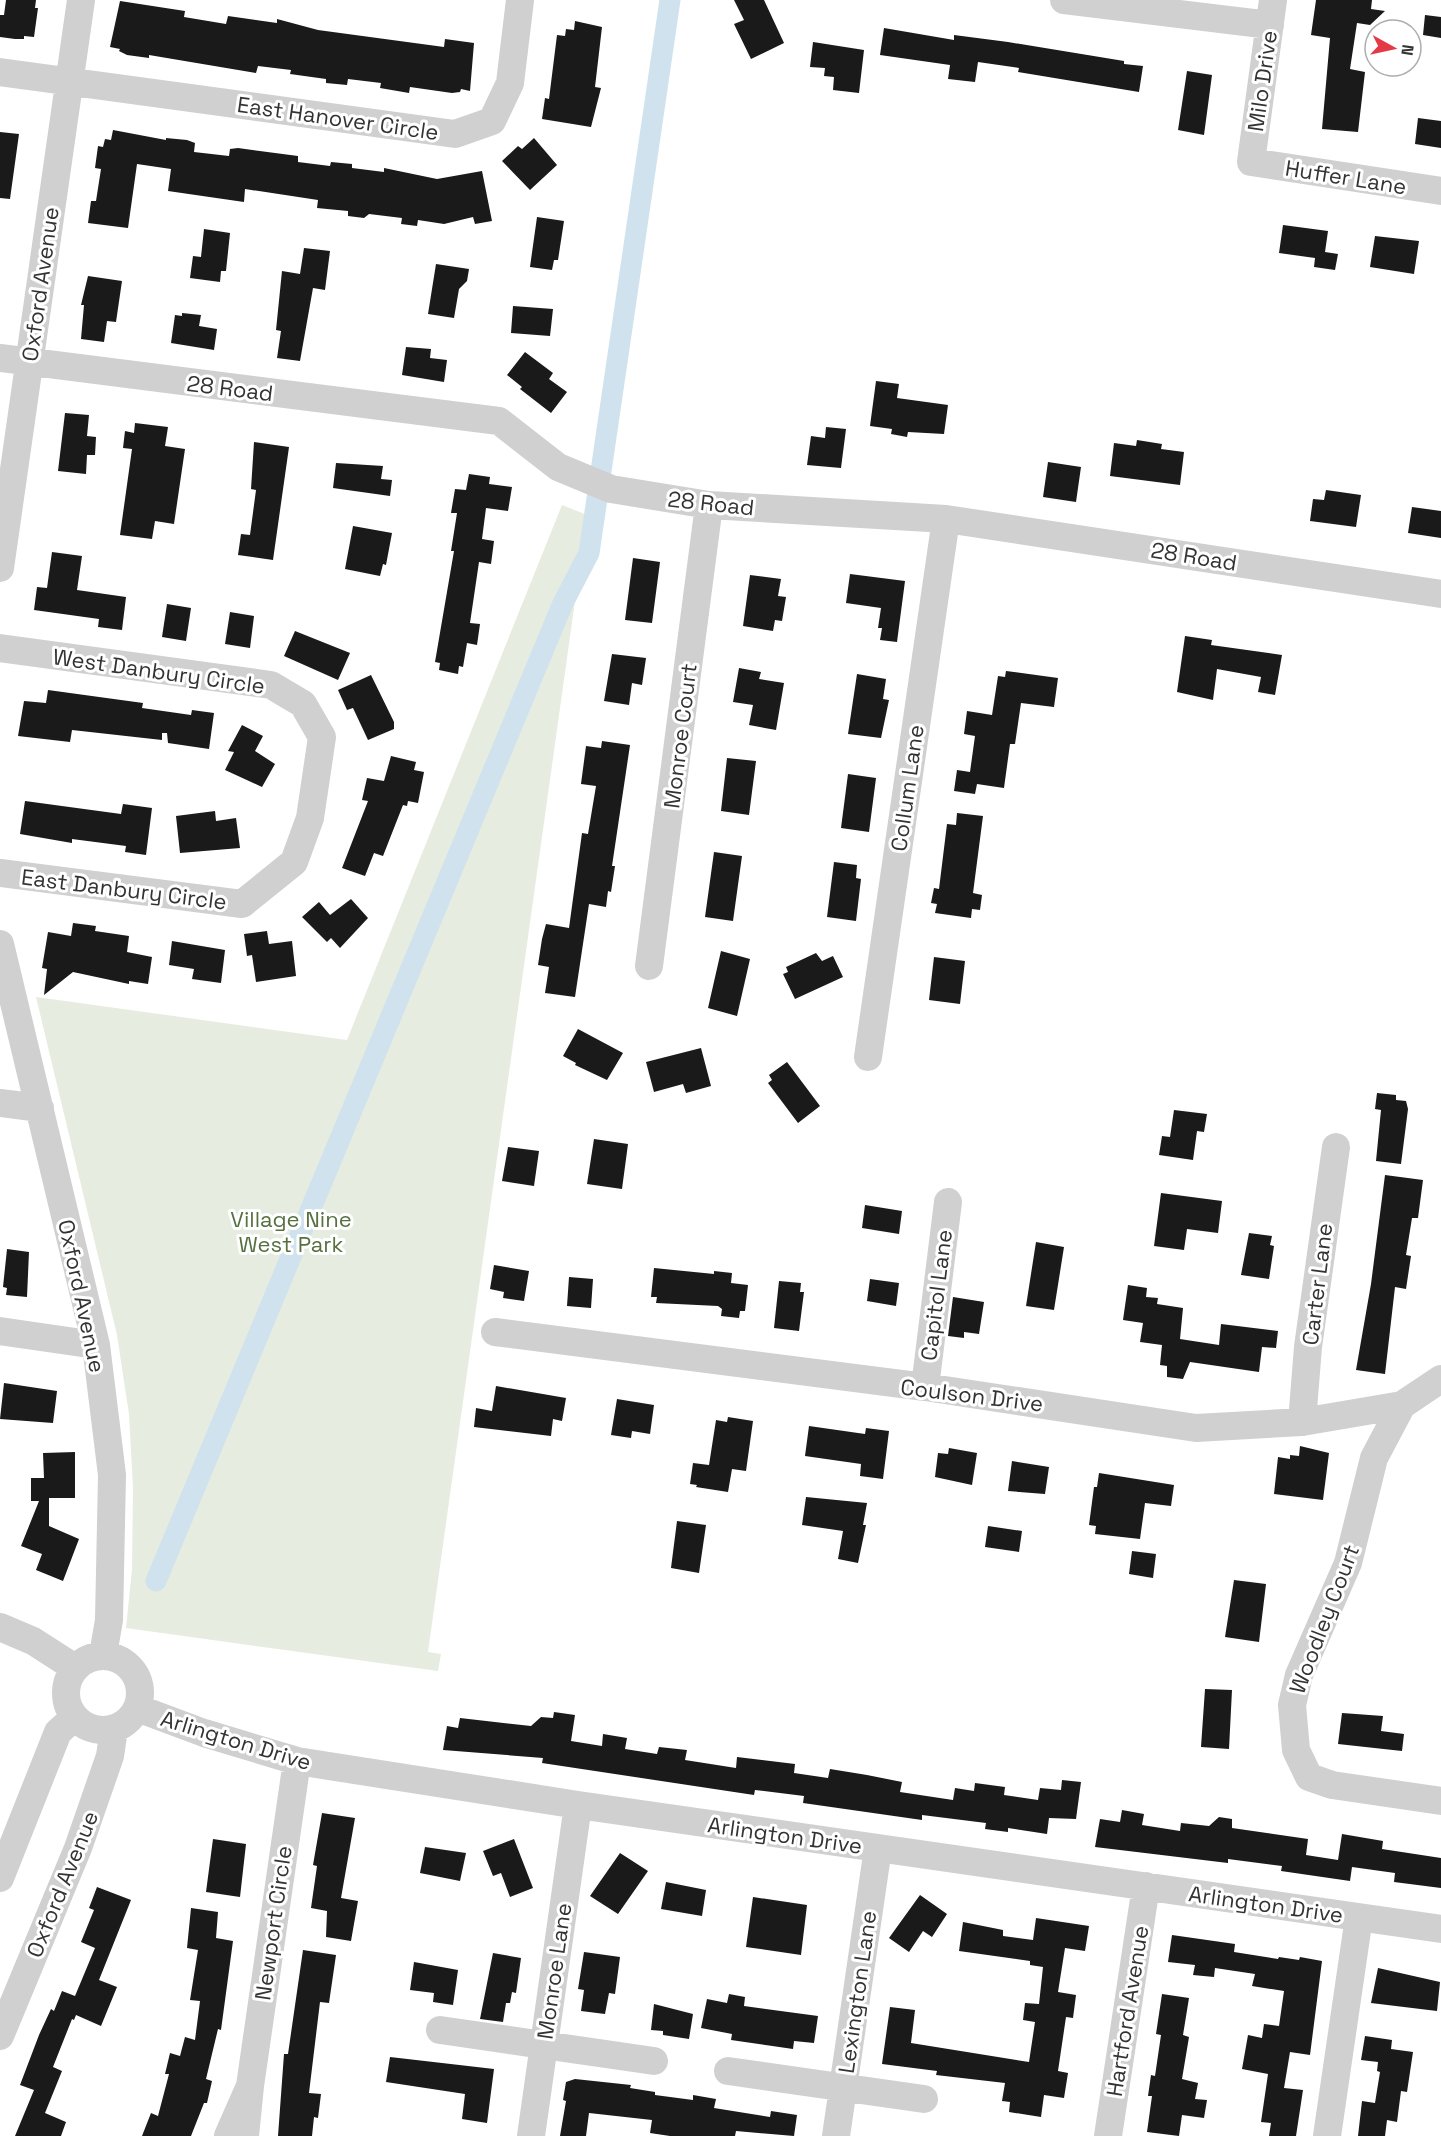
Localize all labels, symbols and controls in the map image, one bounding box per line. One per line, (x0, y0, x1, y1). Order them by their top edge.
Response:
north arrow (1363, 18, 1423, 78)
street label: Milo Drive (1241, 29, 1283, 133)
text: N (1396, 43, 1419, 57)
street label: East Hanover Circle (235, 90, 441, 146)
street label: Huffer Lane (1283, 154, 1409, 200)
street label: Oxford Avenue (15, 205, 65, 363)
street label: 28 Road (185, 369, 275, 407)
street label: 28 Road (666, 485, 756, 521)
street label: 28 Road (1149, 535, 1239, 577)
street label: West Danbury Circle (51, 642, 267, 700)
street label: Monroe Court (657, 662, 703, 810)
street label: Collum Lane (884, 723, 930, 853)
street label: East Danbury Circle (20, 863, 228, 915)
park label: Village Nine West Park (230, 1205, 352, 1258)
street label: Oxford Avenue (52, 1217, 112, 1375)
street label: Carter Lane (1296, 1221, 1338, 1347)
street label: Capitol Lane (914, 1228, 958, 1362)
street label: Coulson Drive (899, 1372, 1045, 1418)
street label: Woodley Court (1283, 1540, 1365, 1698)
street label: Arlington Drive (157, 1704, 315, 1776)
street label: Oxford Avenue (20, 1807, 104, 1961)
street label: Arlington Drive (706, 1810, 864, 1860)
street label: Newport Circle (248, 1844, 298, 2002)
street label: Arlington Drive (1187, 1879, 1345, 1929)
street label: Monroe Lane (531, 1901, 577, 2041)
street label: Lexington Lane (832, 1909, 882, 2075)
street label: Hartford Avenue (1100, 1923, 1154, 2099)

